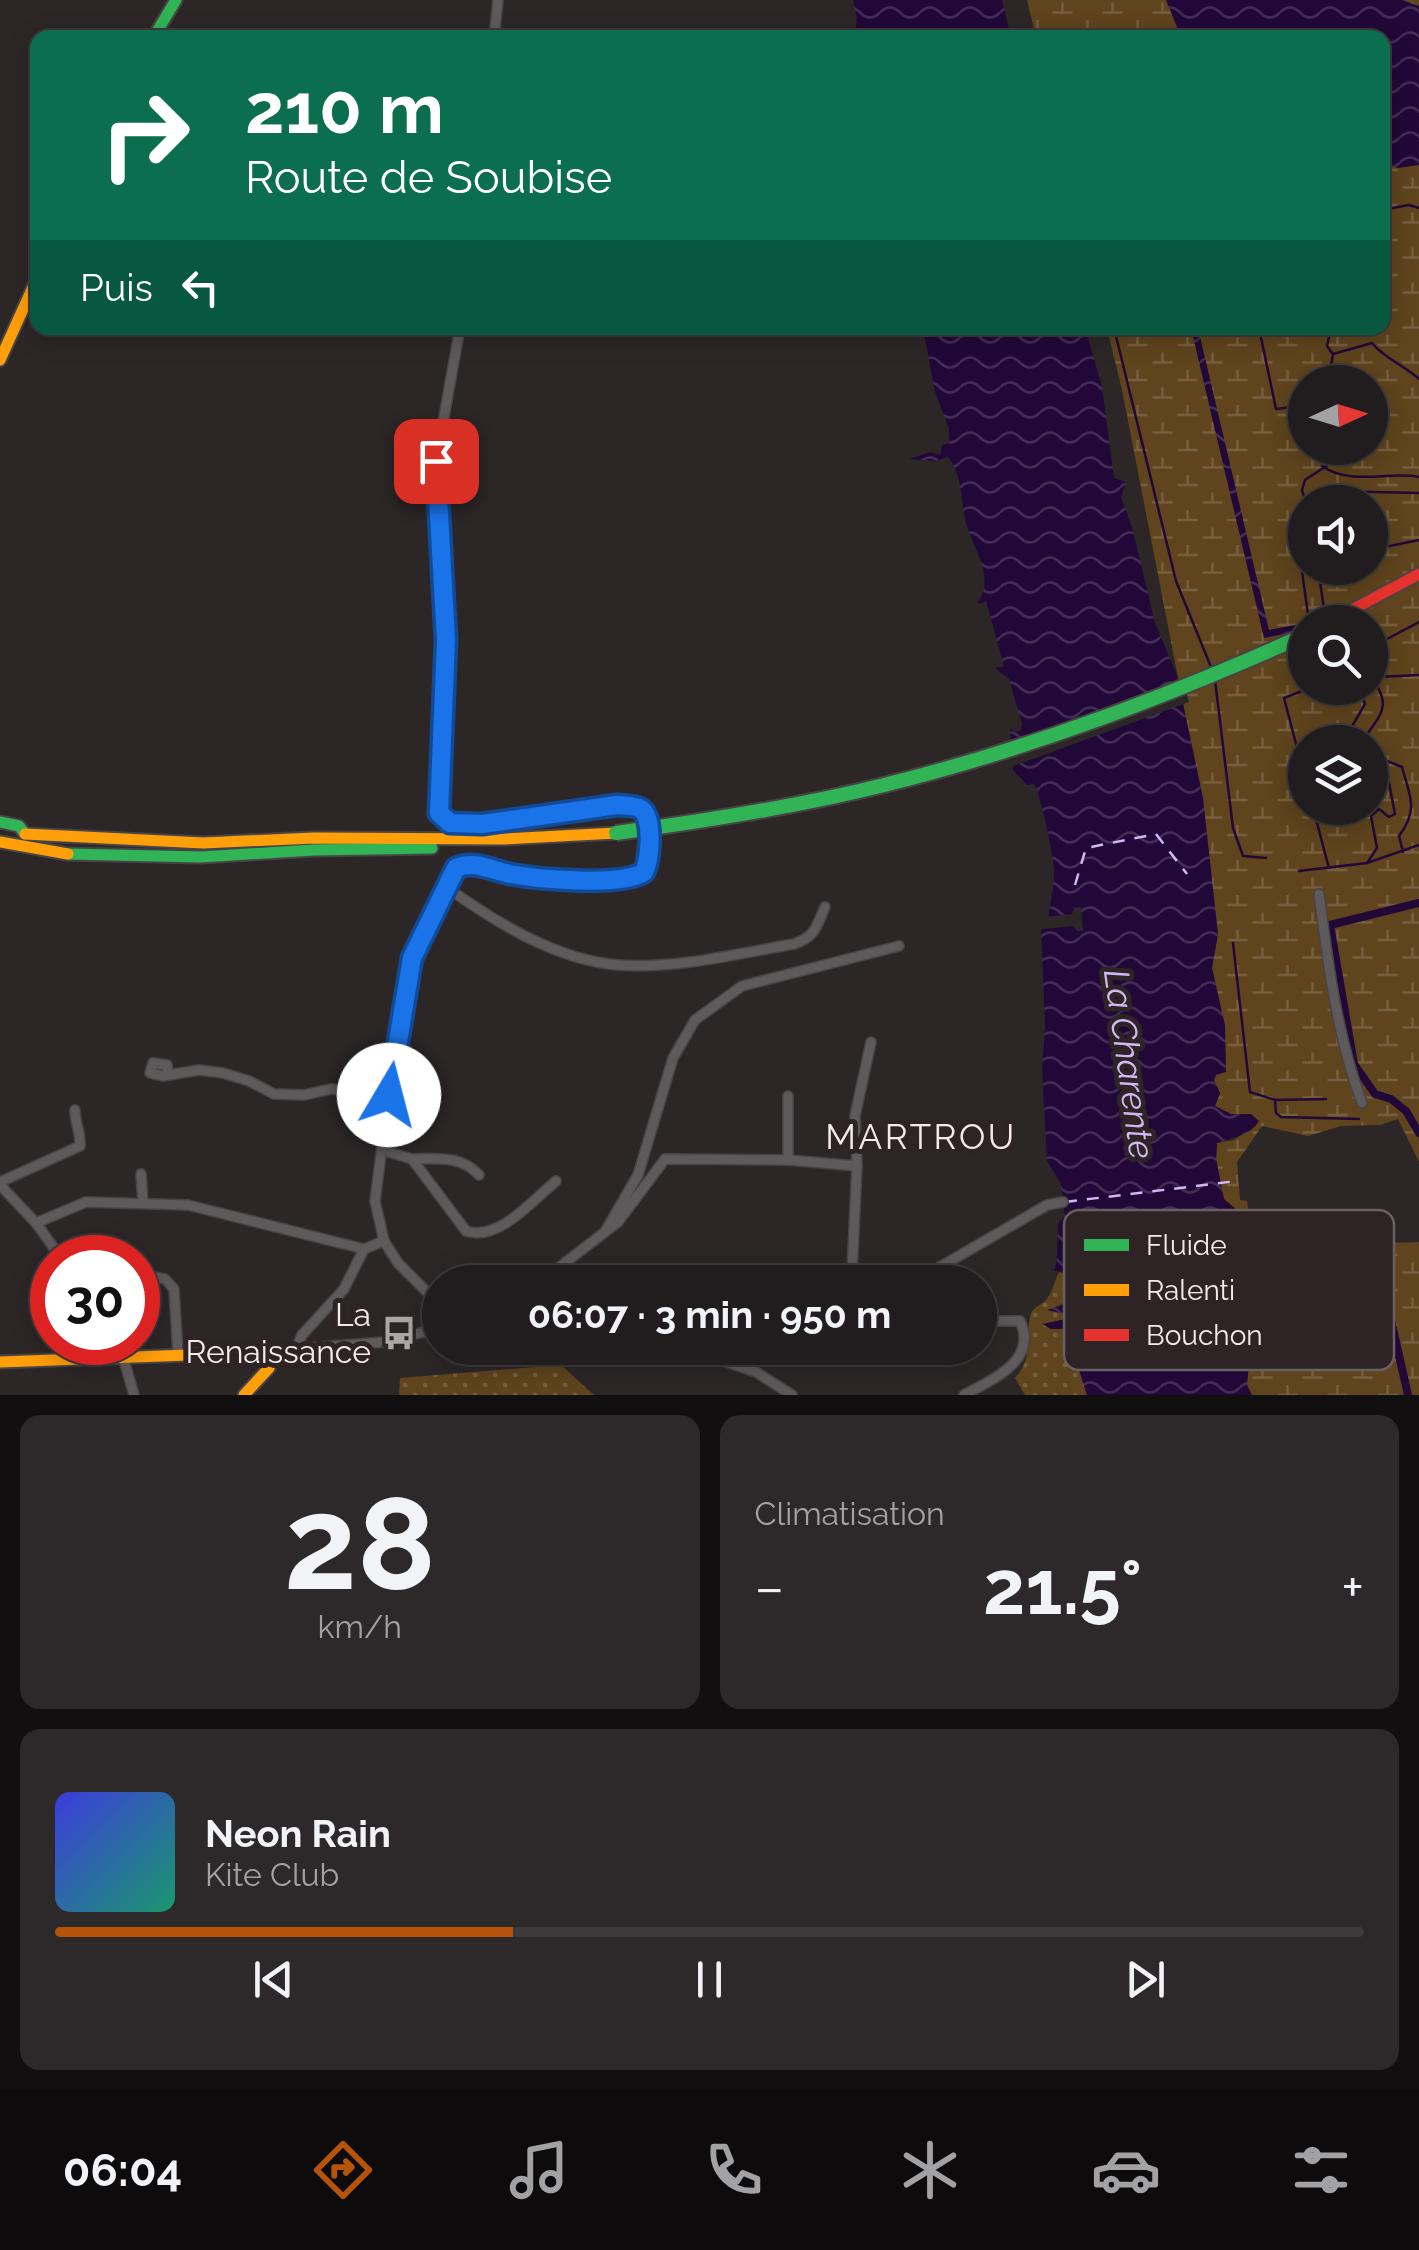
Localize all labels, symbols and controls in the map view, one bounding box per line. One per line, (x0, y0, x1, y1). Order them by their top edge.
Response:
text: 210 m (245, 67, 444, 149)
icon: right (80, 70, 210, 200)
text: Route de Soubise (245, 151, 612, 204)
icon: left (173, 260, 228, 315)
text: Puis (80, 265, 153, 310)
north arrow (1288, 365, 1388, 465)
map controls (1288, 365, 1388, 825)
pin (394, 419, 479, 504)
icon: arrive (409, 434, 464, 489)
button: sound (1288, 485, 1388, 585)
button: search (1288, 605, 1388, 705)
button: layers (1288, 725, 1388, 825)
water label: La Charente (1096, 967, 1163, 1161)
position arrow (337, 1043, 441, 1147)
district label: MARTROU (825, 1116, 1017, 1157)
legend (1064, 1210, 1394, 1370)
text: Fluide (1146, 1229, 1227, 1262)
speed limit sign: 30 (30, 1235, 160, 1365)
text: Ralenti (1146, 1274, 1235, 1307)
text: 06:07 · 3 min · 950 m (528, 1292, 891, 1337)
place label: La Renaissance (186, 1296, 371, 1370)
bus stop icon: La Renaissance (380, 1314, 418, 1352)
text: Bouchon (1146, 1319, 1263, 1352)
text: 28 (284, 1467, 436, 1619)
text: Climatisation (755, 1495, 945, 1532)
text: 21.5° (983, 1543, 1142, 1632)
text: − (755, 1555, 784, 1620)
text: + (1341, 1555, 1364, 1620)
text: km/h (318, 1608, 402, 1645)
text: Neon Rain (205, 1811, 391, 1856)
text: Kite Club (205, 1856, 339, 1893)
icon: previous (246, 1952, 301, 2007)
icon: pause (682, 1952, 737, 2007)
icon: next (1118, 1952, 1173, 2007)
icon: directions (308, 2135, 378, 2205)
icon: music (504, 2135, 574, 2205)
icon: phone (699, 2135, 769, 2205)
icon: climate (895, 2135, 965, 2205)
icon: car (1091, 2135, 1161, 2205)
icon: filters (1286, 2135, 1356, 2205)
text: 06:04 (63, 2144, 182, 2197)

